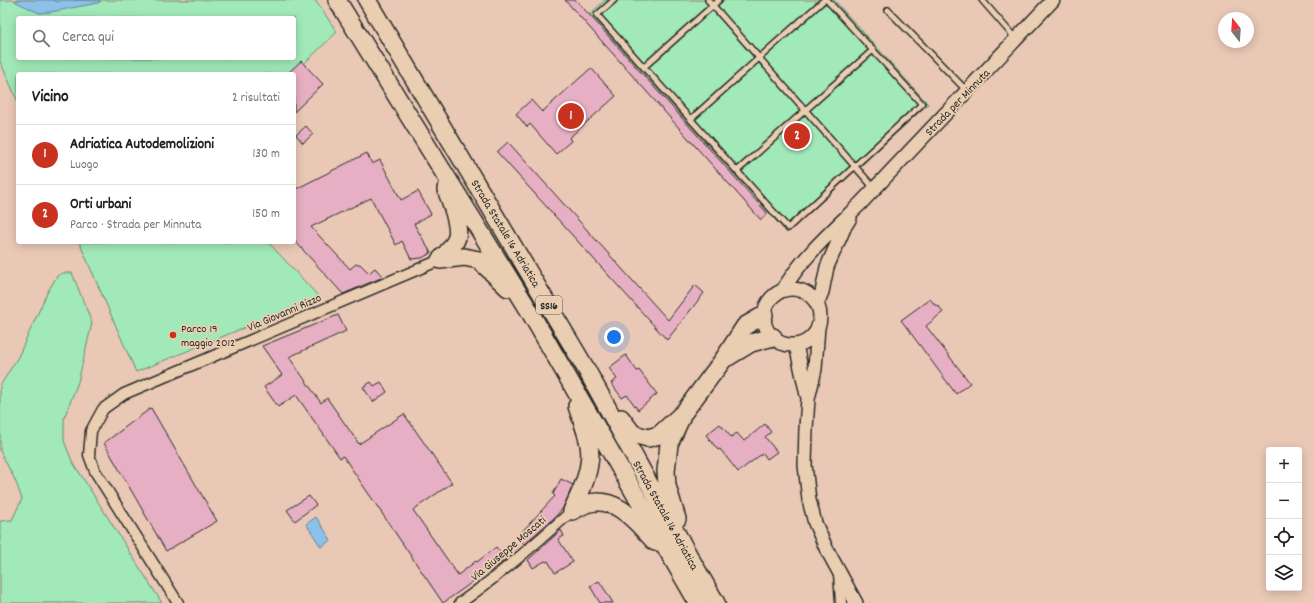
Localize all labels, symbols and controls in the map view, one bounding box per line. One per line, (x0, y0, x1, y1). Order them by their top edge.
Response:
north arrow (1218, 12, 1254, 48)
search box (16, 16, 296, 60)
icon: search (30, 27, 52, 49)
text: Cerca qui (62, 27, 114, 49)
street label: Strada per Minnuta (922, 65, 995, 140)
text: Vicino (32, 86, 69, 110)
text: 2 risultati (232, 89, 280, 108)
pin: 1 (558, 101, 584, 131)
pin: 2 (784, 121, 810, 151)
text: Adriatica Autodemolizioni (70, 134, 214, 156)
text: 1 (44, 145, 46, 164)
text: 130 m (252, 145, 280, 164)
text: Luogo (70, 156, 98, 175)
street label: Strada Statale 16 Adriatica (466, 177, 544, 291)
text: Orti urbani (70, 194, 131, 216)
text: 2 (42, 205, 48, 224)
text: 150 m (252, 205, 280, 224)
text: Parco · Strada per Minnuta (70, 216, 201, 235)
street label: Via Giovanni Rizzo (245, 290, 324, 337)
road number: SS16 (536, 296, 562, 314)
place label: Parco 19 maggio 2012 (181, 321, 235, 352)
your location (604, 327, 624, 347)
marker: Parco 19 maggio 2012 (168, 330, 178, 340)
map controls (1266, 447, 1302, 591)
button: + (1266, 447, 1302, 483)
street label: Strada Statale 16 Adriatica (627, 458, 702, 574)
button: − (1266, 483, 1302, 519)
street label: Via Giuseppe Moscati (468, 513, 550, 586)
button: locate (1266, 519, 1302, 555)
button: layers (1266, 555, 1302, 591)

